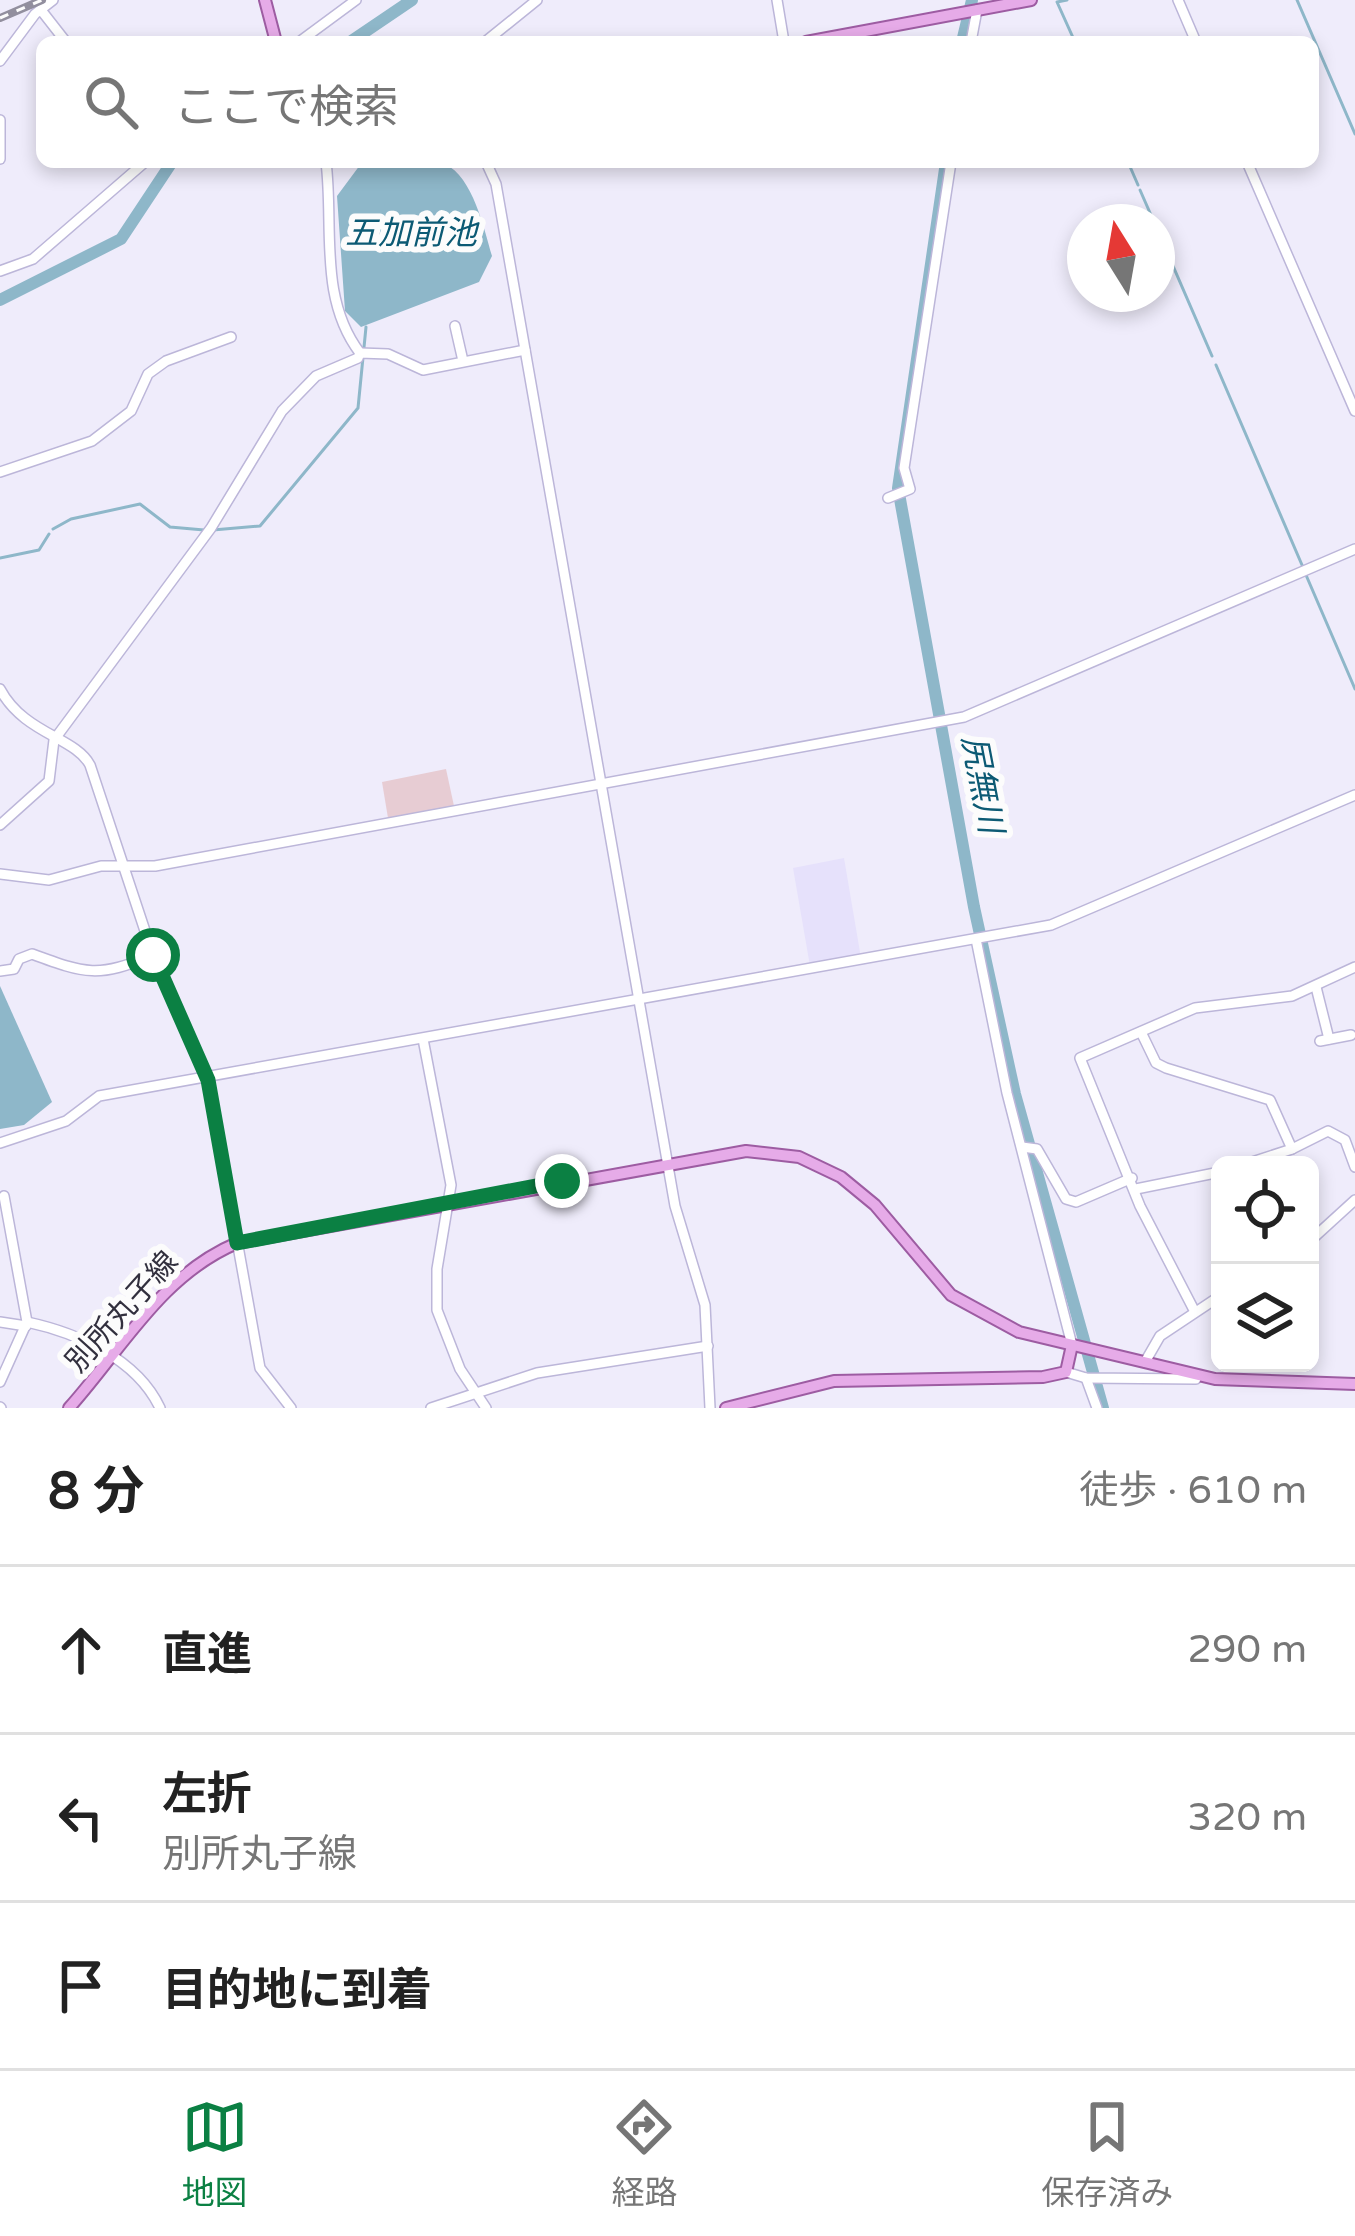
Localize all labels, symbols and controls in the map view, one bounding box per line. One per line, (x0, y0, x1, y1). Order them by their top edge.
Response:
search box (36, 36, 1319, 168)
icon: search (78, 69, 144, 135)
text: ここで検索 (174, 81, 399, 135)
north arrow (1067, 204, 1175, 312)
water label: 五加前池 (345, 214, 480, 253)
water label: 尻無川 (953, 732, 1011, 839)
route start (126, 928, 180, 982)
route end (535, 1154, 589, 1208)
map controls (1211, 1156, 1319, 1372)
button: locate (1211, 1156, 1319, 1264)
street label: 別所丸子線 (58, 1244, 186, 1380)
button: layers (1211, 1264, 1319, 1372)
text: 8 分 (48, 1461, 144, 1523)
text: 徒歩 · 610 m (1079, 1467, 1307, 1514)
icon: ahead (48, 1617, 114, 1683)
text: 290 m (1188, 1626, 1307, 1673)
text: 直進 (162, 1628, 252, 1682)
text: 左折 (162, 1768, 252, 1822)
icon: left (48, 1785, 114, 1851)
text: 320 m (1188, 1794, 1307, 1841)
text: 別所丸子線 (162, 1831, 357, 1878)
icon: arrive (48, 1953, 114, 2019)
text: 目的地に到着 (162, 1964, 432, 2018)
tab: 地図 (182, 2094, 248, 2214)
tab: 経路 (611, 2094, 677, 2214)
tab: 保存済み (1041, 2094, 1173, 2214)

